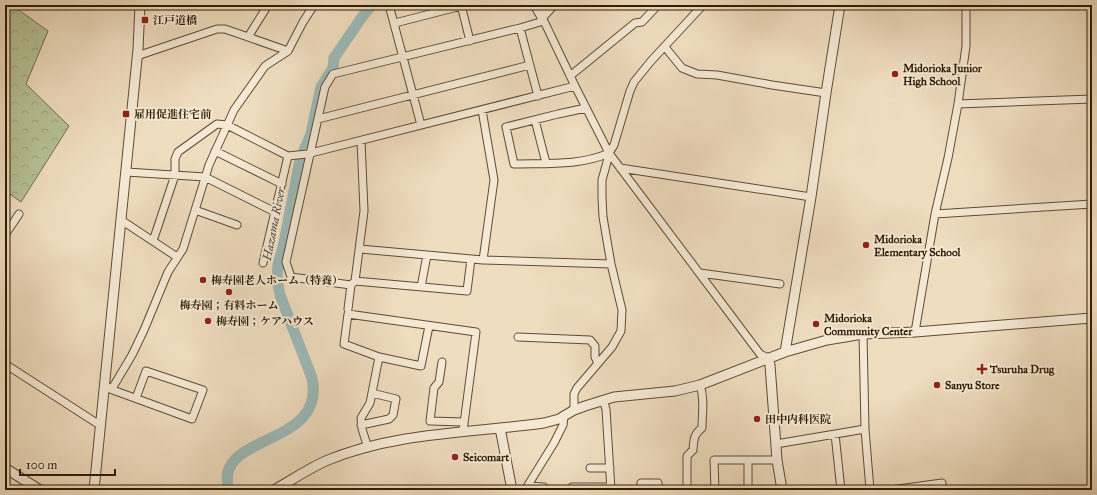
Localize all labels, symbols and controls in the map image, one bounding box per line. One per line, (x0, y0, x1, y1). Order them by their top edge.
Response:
place label: 江戸道橋 (153, 14, 197, 27)
marker: 江戸道橋 (140, 15, 150, 25)
place label: Midorioka Junior High School (903, 62, 983, 88)
marker: Midorioka Junior High School (890, 69, 900, 79)
place label: 雇用促進住宅前 (134, 108, 212, 121)
marker: 雇用促進住宅前 (121, 109, 131, 119)
water label: Hazama River (260, 185, 288, 263)
place label: Midorioka Elementary School (874, 233, 962, 260)
marker: Midorioka Elementary School (861, 240, 871, 250)
place label: 梅寿園老人ホーム（特養） (211, 274, 343, 287)
marker: 梅寿園老人ホーム（特養） (198, 275, 208, 285)
marker: 梅寿園；有料ホーム (224, 287, 234, 297)
place label: 梅寿園；有料ホーム (180, 299, 279, 312)
place label: Midorioka Community Center (824, 312, 913, 339)
place label: 梅寿園；ケアハウス (216, 315, 314, 328)
marker: 梅寿園；ケアハウス (203, 316, 213, 326)
marker: Midorioka Community Center (811, 319, 821, 329)
place label: Tsuruha Drug (989, 363, 1055, 376)
marker: Tsuruha Drug (977, 364, 987, 374)
place label: Sanyu Store (945, 379, 1000, 393)
marker: Sanyu Store (932, 380, 942, 390)
place label: 田中内科医院 (765, 413, 831, 426)
marker: 田中内科医院 (752, 414, 762, 424)
scale bar (20, 451, 115, 477)
place label: Seicomart (463, 451, 509, 464)
marker: Seicomart (450, 452, 460, 462)
text: 100 m (26, 458, 57, 472)

